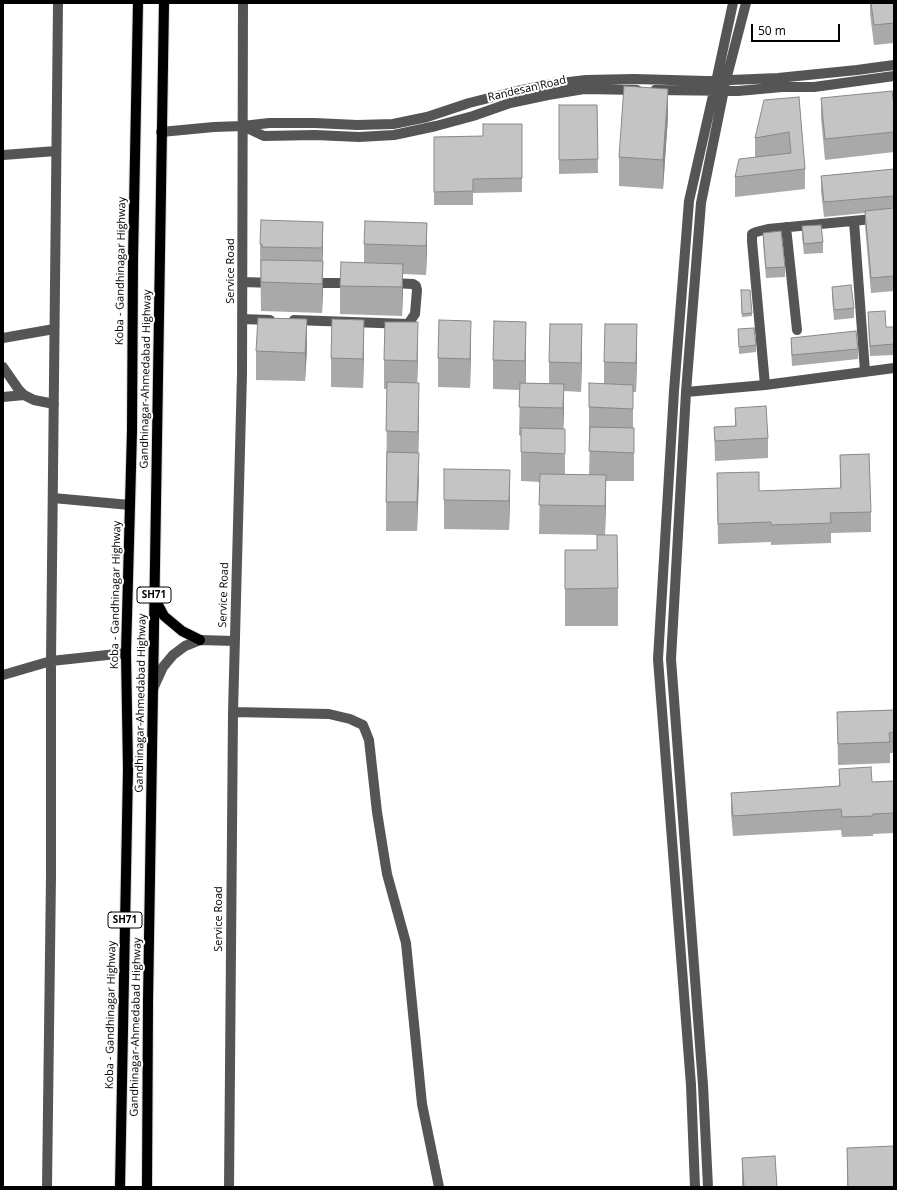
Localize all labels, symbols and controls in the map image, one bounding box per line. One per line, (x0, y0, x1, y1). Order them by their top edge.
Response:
scale bar (753, 16, 842, 42)
text: 50 m (758, 22, 786, 39)
street label: Randesan Road (487, 74, 567, 104)
street label: Koba - Gandhinagar Highway (113, 197, 129, 345)
street label: Service Road (224, 238, 238, 304)
street label: Gandhinagar-Ahmedabad Highway (138, 289, 154, 469)
street label: Koba - Gandhinagar Highway (108, 521, 124, 669)
street label: Service Road (216, 562, 232, 628)
road number: SH71 (137, 587, 171, 603)
street label: Gandhinagar-Ahmedabad Highway (133, 613, 149, 793)
street label: Service Road (212, 886, 226, 952)
road number: SH71 (108, 912, 142, 928)
street label: Gandhinagar-Ahmedabad Highway (128, 937, 144, 1117)
street label: Koba - Gandhinagar Highway (103, 941, 119, 1089)

